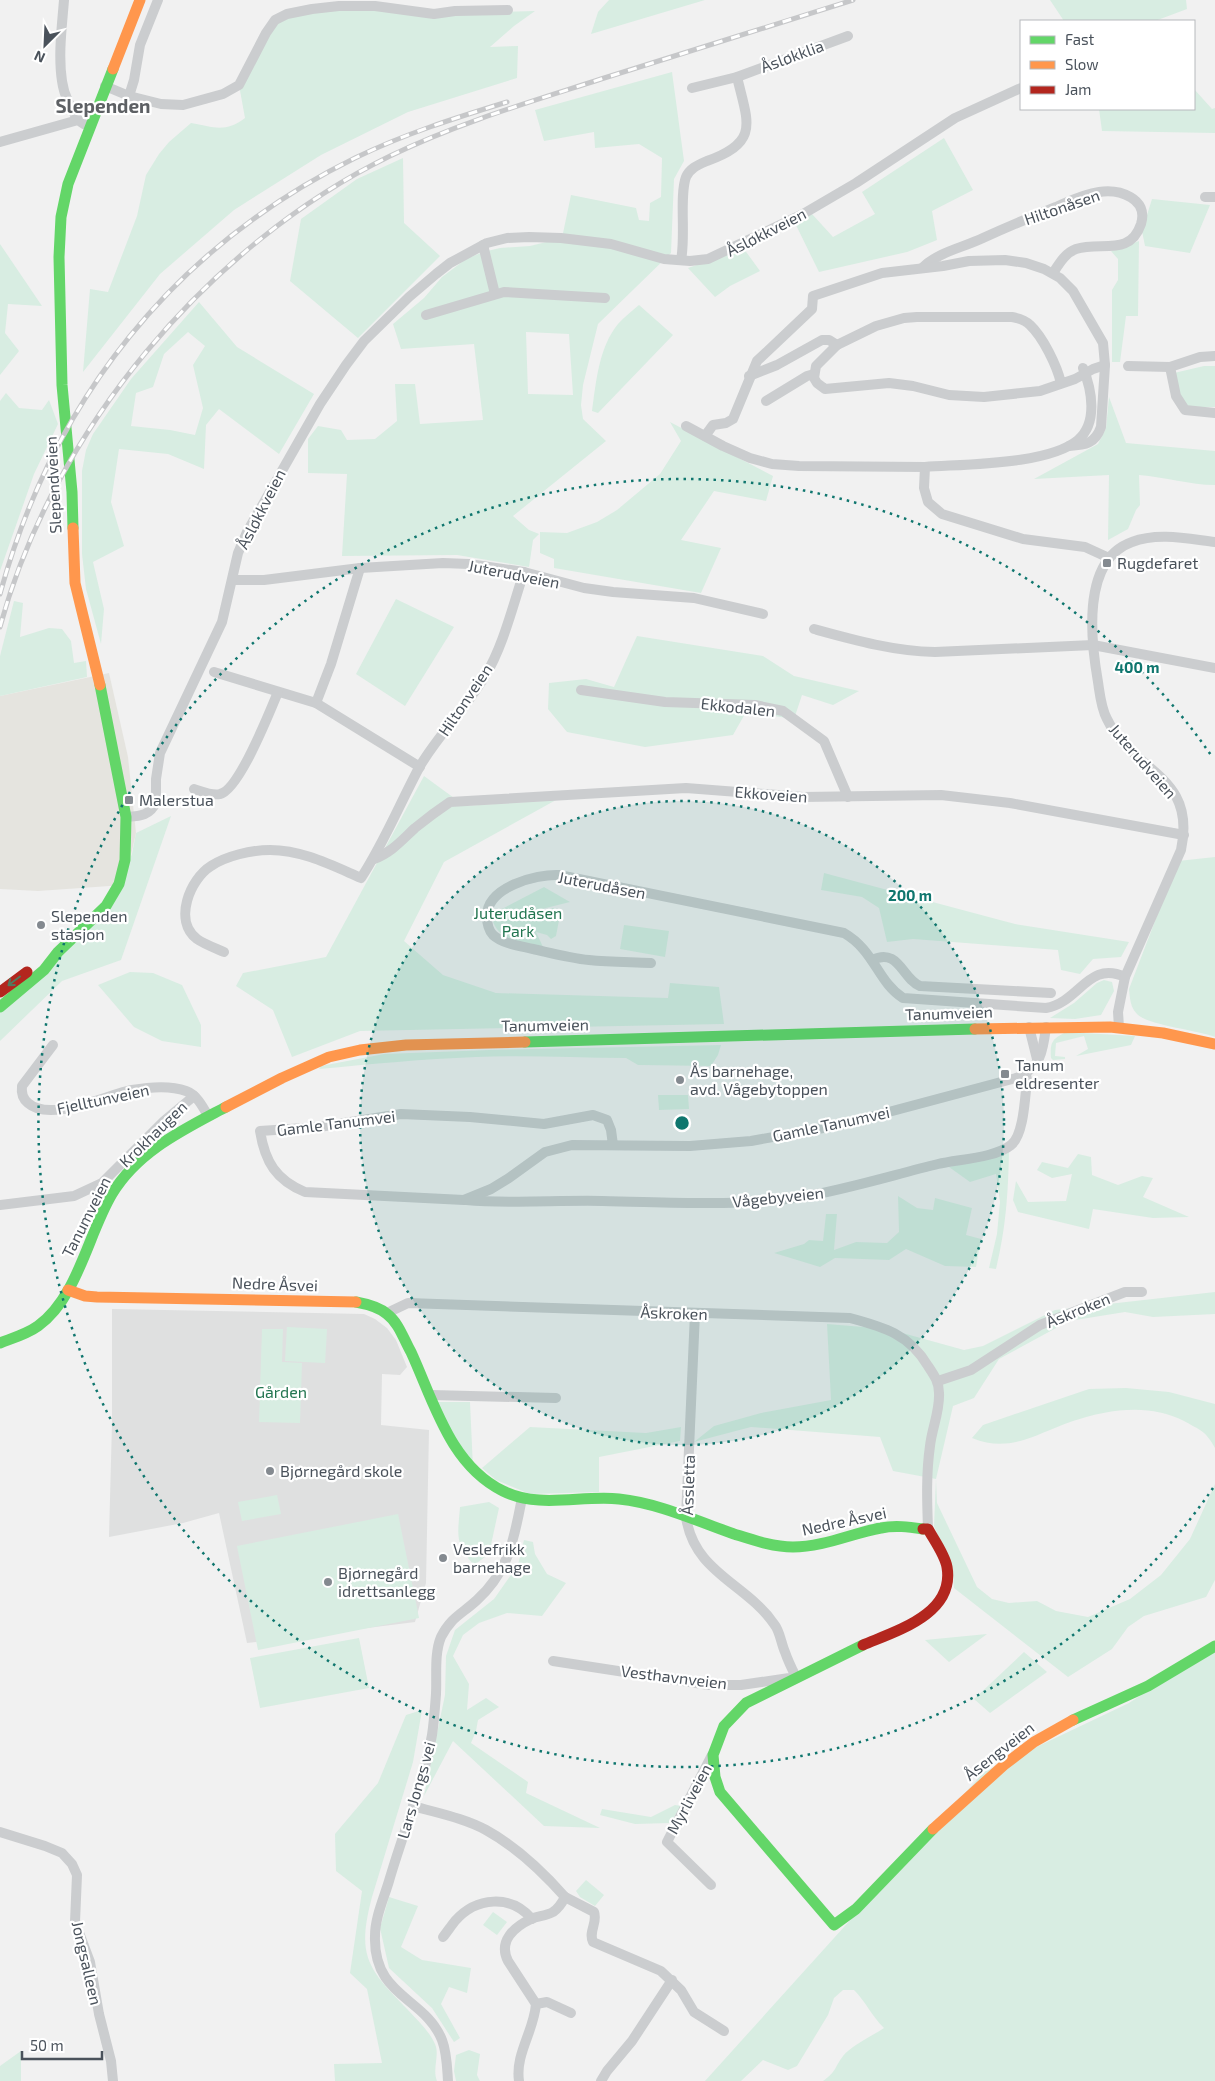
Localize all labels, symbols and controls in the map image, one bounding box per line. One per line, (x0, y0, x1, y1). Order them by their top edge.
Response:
north arrow (20, 20, 70, 70)
legend (1020, 20, 1195, 110)
text: Fast (1065, 30, 1095, 48)
street label: Åsløkklia (758, 35, 826, 76)
text: N (31, 48, 48, 67)
text: Slow (1065, 55, 1099, 73)
text: Jam (1065, 80, 1091, 98)
district label: Slependen (55, 94, 151, 117)
street label: Hiltonåsen (1022, 185, 1102, 228)
street label: Åsløkkveien (723, 203, 809, 260)
street label: Slependveien (40, 436, 65, 534)
street label: Åsløkkveien (232, 466, 289, 552)
place label: Rugdefaret (1117, 553, 1198, 572)
street label: Juterudveien (467, 555, 561, 592)
marker: Rugdefaret (1101, 557, 1113, 569)
text: 400 m (1115, 658, 1159, 676)
street label: Hiltonveien (434, 660, 496, 739)
street label: Ekkodalen (700, 693, 776, 720)
street label: Juterudveien (1106, 719, 1181, 802)
street label: Ekkoveien (734, 781, 808, 806)
place label: Malerstua (139, 790, 214, 809)
marker: Malerstua (123, 794, 135, 806)
street label: Juterudåsen (557, 867, 647, 902)
text: 200 m (888, 886, 932, 904)
park label: Juterudåsen Park (474, 903, 562, 940)
place label: Slependen stasjon (51, 906, 128, 944)
marker: Slependen stasjon (35, 919, 47, 931)
one-way arrow (8, 976, 21, 987)
street label: Tanumveien (905, 1001, 993, 1024)
street label: Tanumveien (501, 1014, 589, 1035)
place label: Tanum eldresenter (1015, 1055, 1100, 1092)
place label: Ås barnehage, avd. Vågebytoppen (690, 1061, 828, 1098)
marker: Tanum eldresenter (999, 1068, 1011, 1080)
marker: Ås barnehage, avd. Vågebytoppen (674, 1074, 686, 1086)
street label: Fjelltunveien (55, 1079, 151, 1119)
street label: Krokhaugen (115, 1097, 190, 1171)
street label: Gamle Tanumvei (771, 1102, 891, 1145)
street label: Gamle Tanumvei (276, 1106, 396, 1139)
centre of rings (673, 1114, 691, 1132)
street label: Tanumveien (57, 1173, 114, 1260)
street label: Vågebyveien (731, 1182, 825, 1211)
street label: Nedre Åsvei (232, 1273, 318, 1294)
street label: Åskroken (1043, 1288, 1113, 1331)
street label: Åskroken (640, 1302, 708, 1323)
park label: Gården (255, 1382, 307, 1401)
street label: Åssletta (677, 1454, 698, 1516)
place label: Bjørnegård skole (280, 1461, 402, 1481)
marker: Bjørnegård skole (264, 1465, 276, 1477)
street label: Nedre Åsvei (800, 1502, 888, 1539)
place label: Veslefrikk barnehage (453, 1539, 531, 1576)
marker: Veslefrikk barnehage (437, 1552, 449, 1564)
place label: Bjørnegård idrettsanlegg (338, 1563, 436, 1600)
marker: Bjørnegård idrettsanlegg (322, 1576, 334, 1588)
street label: Vesthavnveien (620, 1661, 728, 1692)
street label: Åsengveien (960, 1717, 1038, 1784)
street label: Lars Jongs vei (393, 1739, 438, 1840)
street label: Myrliveien (662, 1761, 715, 1837)
street label: Jongsalleen (69, 1919, 106, 2007)
scale bar (22, 2028, 102, 2060)
text: 50 m (30, 2036, 64, 2054)

